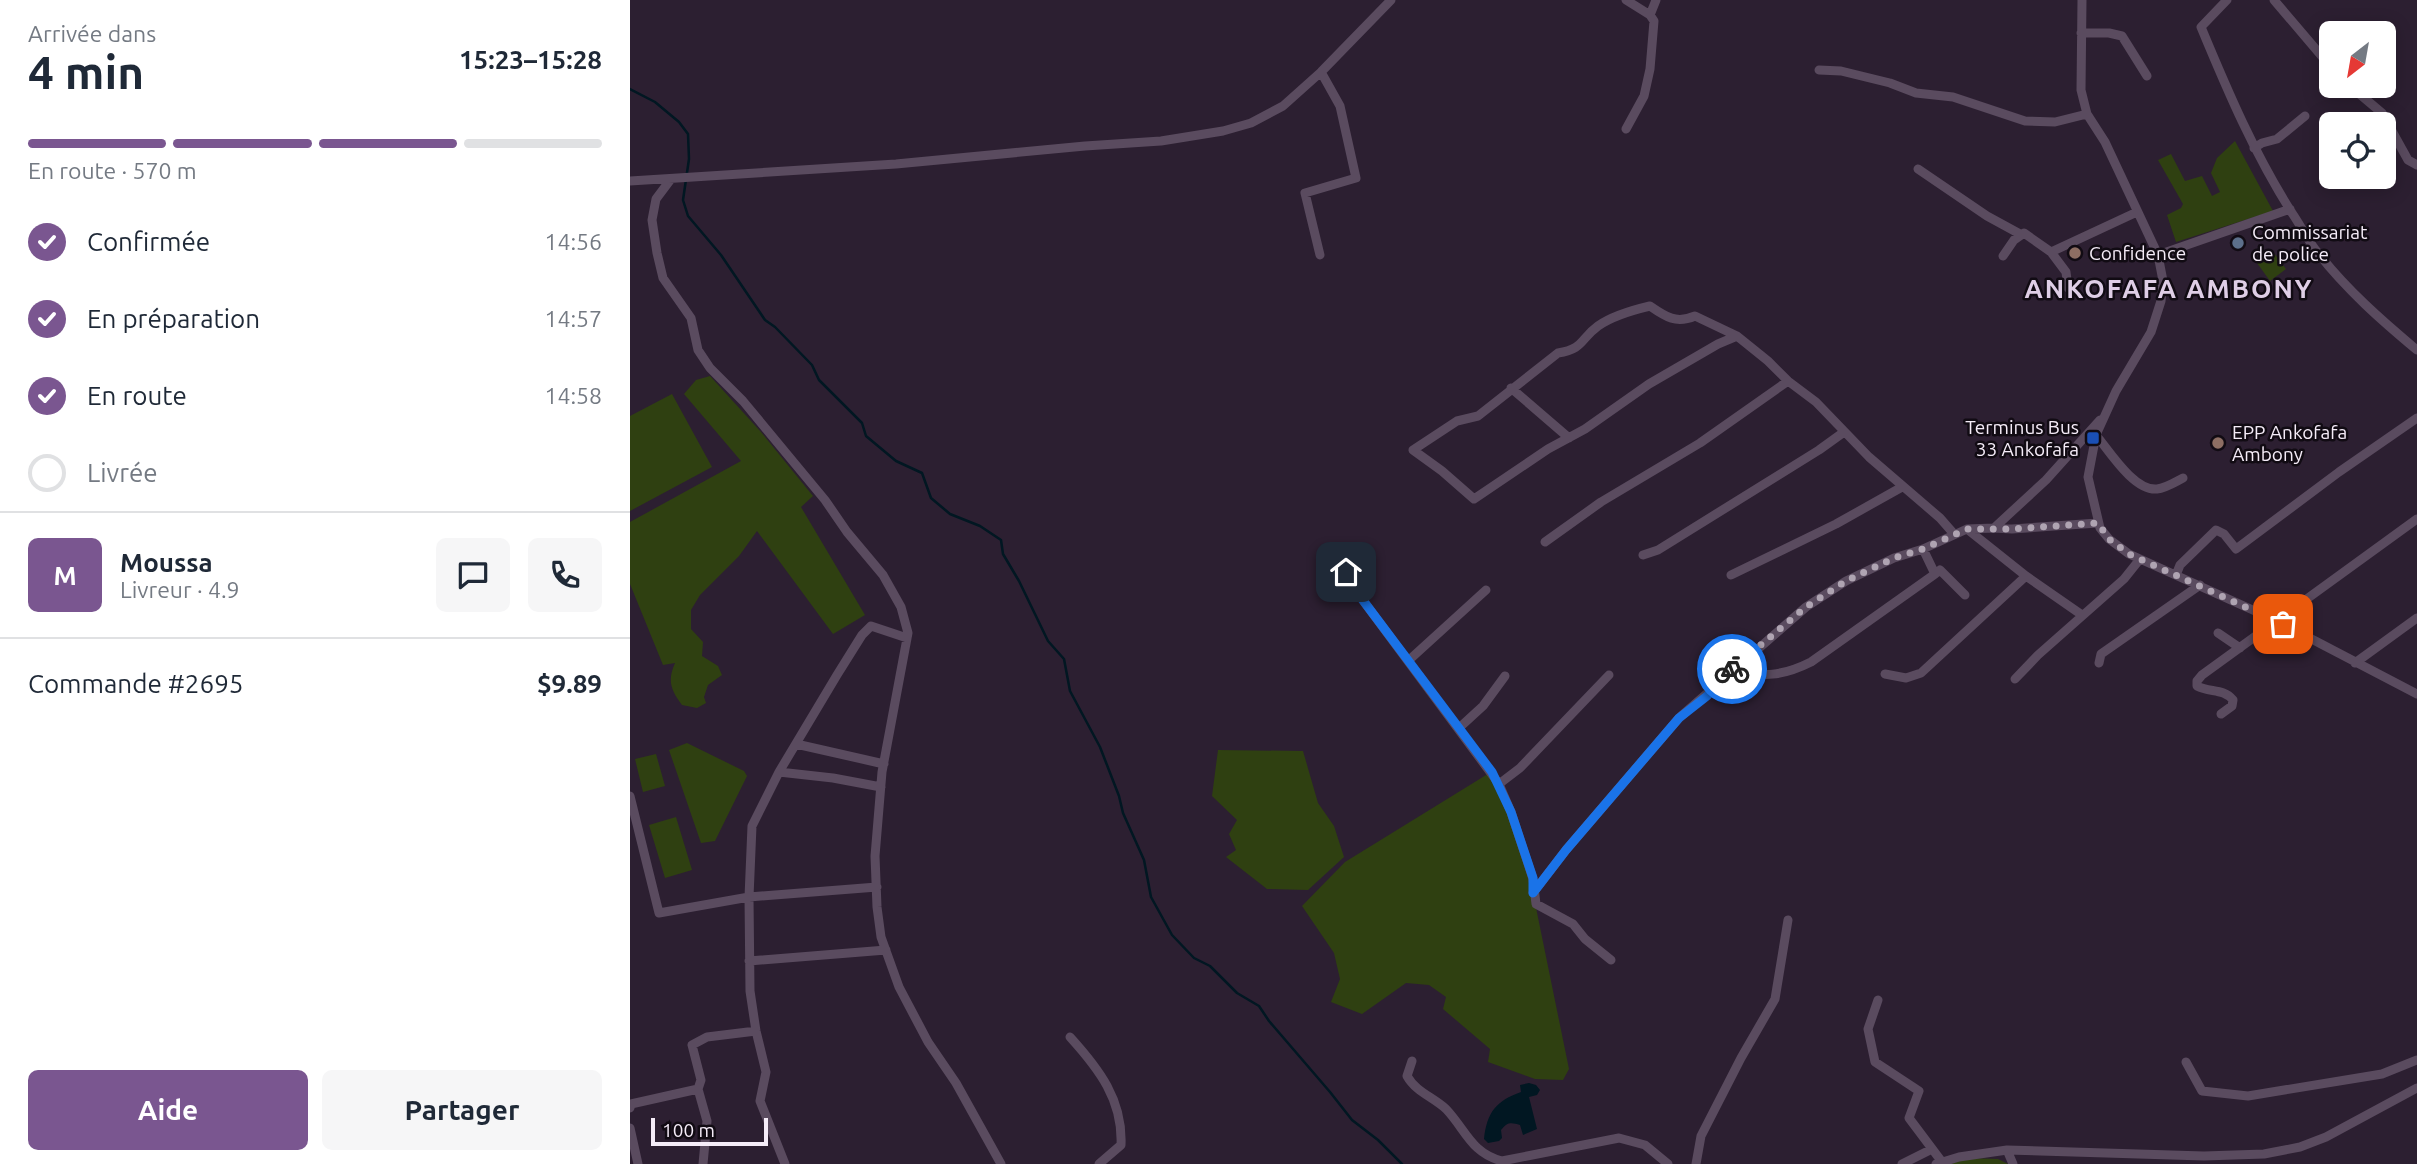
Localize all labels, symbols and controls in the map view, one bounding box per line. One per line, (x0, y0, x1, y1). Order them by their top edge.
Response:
text: Arrivée dans (28, 21, 156, 46)
north arrow (2319, 21, 2396, 98)
map controls (2319, 21, 2396, 189)
text: 15:23–15:28 (459, 45, 602, 74)
text: 4 min (28, 46, 144, 98)
button: locate (2319, 112, 2396, 189)
text: En route · 570 m (28, 158, 197, 183)
place label: Commissariat de police (2252, 221, 2368, 265)
icon: check (28, 223, 66, 261)
text: Confirmée (87, 227, 210, 256)
text: 14:56 (544, 229, 602, 254)
marker: Commissariat de police (2230, 235, 2246, 251)
place label: Confidence (2089, 242, 2186, 264)
marker: Confidence (2067, 245, 2083, 261)
district label: ANKOFAFA AMBONY (2025, 274, 2313, 303)
icon: check (28, 300, 66, 338)
text: En préparation (87, 304, 260, 333)
text: 14:57 (544, 306, 602, 331)
icon: check (28, 377, 66, 415)
text: En route (87, 381, 187, 410)
text: 14:58 (544, 383, 602, 408)
place label: Terminus Bus 33 Ankofafa (1965, 416, 2079, 460)
place label: EPP Ankofafa Ambony (2232, 421, 2347, 465)
marker: Terminus Bus 33 Ankofafa (2085, 430, 2101, 446)
marker: EPP Ankofafa Ambony (2210, 435, 2226, 451)
text: Livrée (87, 458, 158, 487)
button: chat (436, 538, 510, 612)
button: phone (528, 538, 602, 612)
pin (1316, 542, 1376, 602)
text: Moussa (120, 548, 213, 577)
icon: home (1327, 553, 1365, 591)
text: M (53, 561, 77, 590)
text: Livreur · 4.9 (120, 577, 240, 602)
pin (2253, 594, 2313, 654)
icon: bag (2264, 605, 2302, 643)
courier (1697, 634, 1767, 704)
icon: bike (1713, 650, 1751, 688)
text: Commande #2695 (28, 669, 244, 698)
text: $9.89 (537, 669, 602, 698)
button: Aide (28, 1070, 308, 1150)
button: Partager (322, 1070, 602, 1150)
scale bar (651, 1115, 768, 1147)
text: 100 m (662, 1119, 715, 1141)

